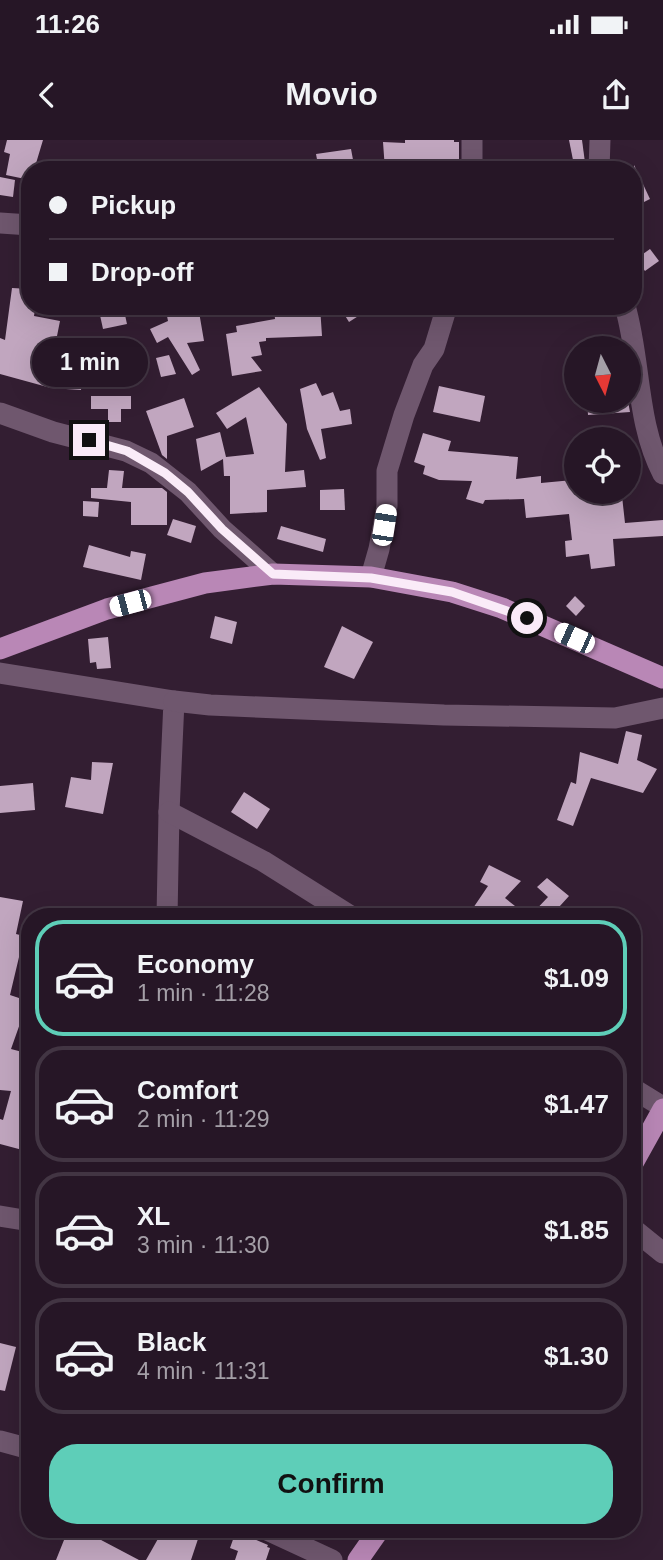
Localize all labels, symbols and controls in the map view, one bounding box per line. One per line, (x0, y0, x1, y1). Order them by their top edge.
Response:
text: 11:26 (35, 9, 100, 39)
icon: back (28, 76, 66, 114)
text: Movio (285, 76, 378, 112)
icon: share (597, 76, 635, 114)
text: Pickup (91, 190, 176, 220)
text: Drop-off (91, 257, 194, 287)
north arrow (564, 336, 640, 413)
map controls (564, 336, 641, 504)
callout: 1 min (31, 338, 147, 387)
text: 1 min (60, 349, 120, 375)
route end (73, 424, 105, 456)
button: locate (564, 427, 641, 504)
car (371, 503, 398, 547)
car (107, 587, 154, 619)
route start (511, 602, 543, 634)
car (551, 620, 598, 656)
icon: car (53, 947, 116, 1010)
text: Economy (137, 949, 254, 979)
text: $1.09 (544, 963, 609, 993)
text: 1 min · 11:28 (137, 980, 270, 1006)
icon: car (53, 1073, 116, 1136)
text: Comfort (137, 1075, 238, 1105)
text: $1.47 (544, 1089, 609, 1119)
text: 2 min · 11:29 (137, 1106, 270, 1132)
icon: car (53, 1199, 116, 1262)
text: XL (137, 1201, 170, 1231)
text: $1.85 (544, 1215, 609, 1245)
text: 3 min · 11:30 (137, 1232, 270, 1258)
icon: car (53, 1325, 116, 1388)
text: Black (137, 1327, 206, 1357)
text: $1.30 (544, 1341, 609, 1371)
text: 4 min · 11:31 (137, 1358, 270, 1384)
button: Confirm (49, 1444, 613, 1524)

